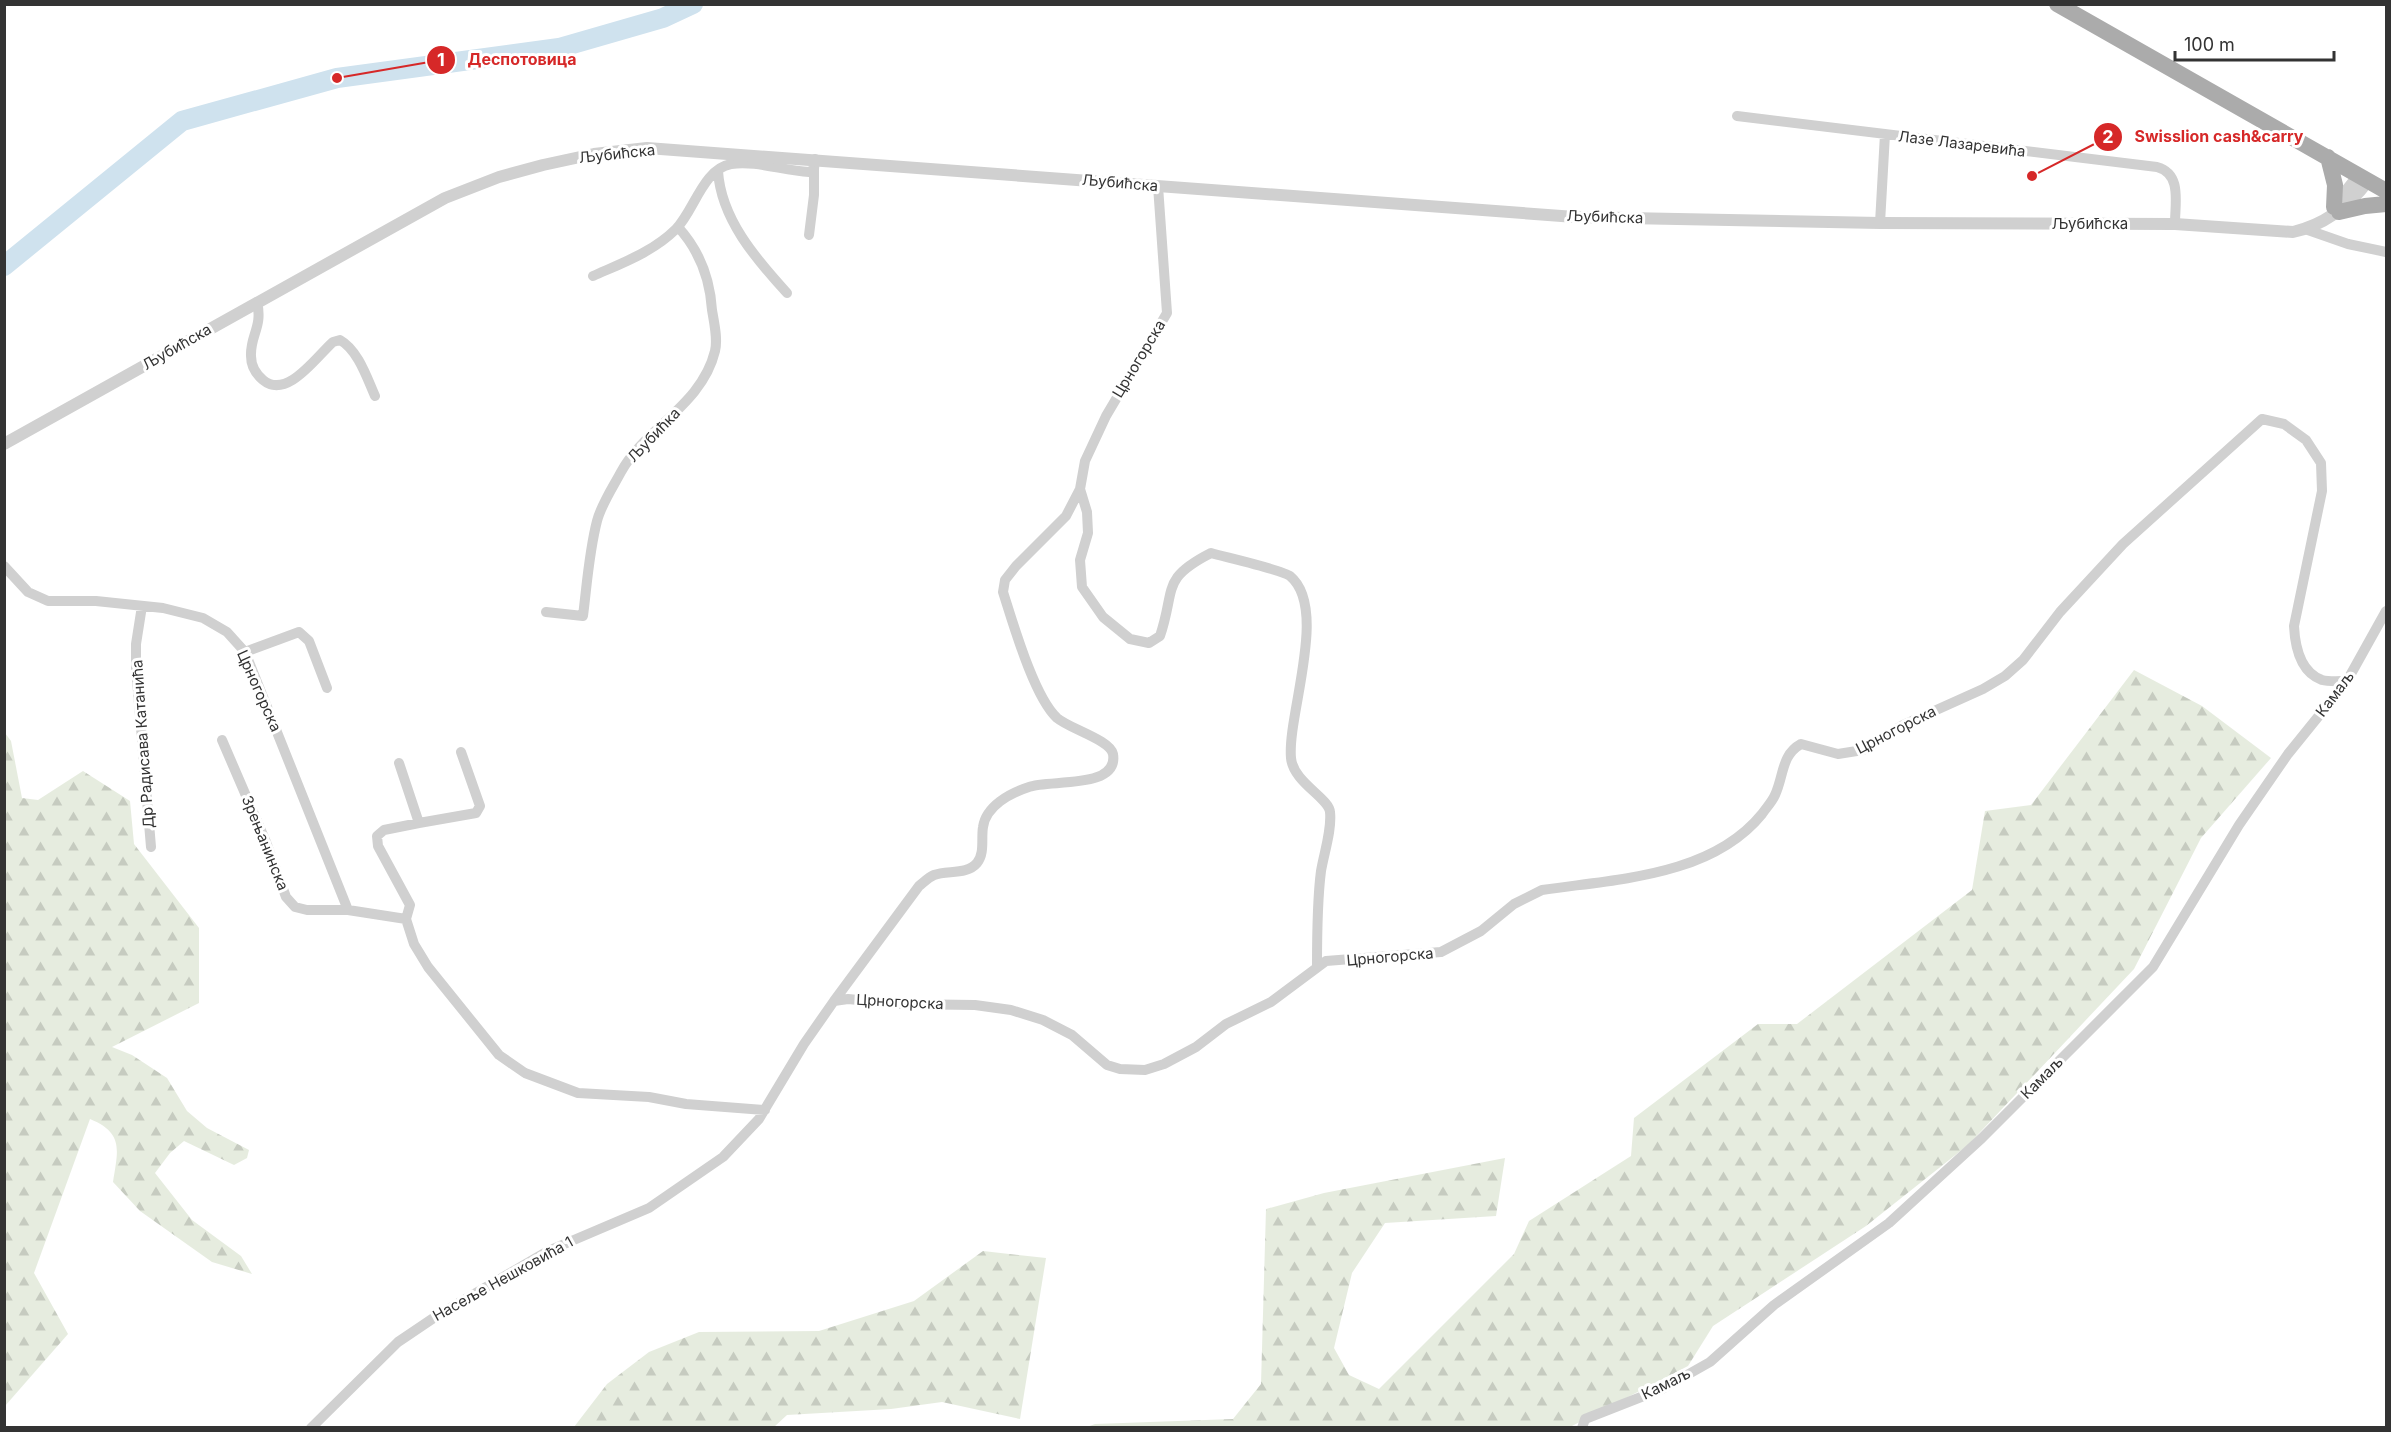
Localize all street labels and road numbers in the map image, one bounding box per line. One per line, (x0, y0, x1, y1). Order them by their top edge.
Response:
street label: Лазе Лазаревића (1897, 126, 2027, 161)
street label: Љубићска (578, 140, 656, 167)
street label: Љубићска (1081, 170, 1159, 195)
street label: Љубићска (1566, 206, 1644, 227)
street label: Љубићска (2052, 214, 2128, 233)
street label: Црногорска (1108, 316, 1169, 401)
street label: Љубићска (139, 319, 215, 374)
street label: Љубићка (623, 404, 684, 466)
street label: Црногорска (233, 647, 286, 735)
street label: Др Радисава Катанића (127, 659, 158, 829)
street label: Камаљ (2311, 667, 2358, 720)
street label: Црногорска (1852, 701, 1939, 758)
street label: Зрењанинска (238, 793, 293, 893)
street label: Црногорска (1346, 943, 1434, 970)
street label: Црногорска (856, 990, 944, 1013)
street label: Камаљ (2016, 1052, 2067, 1103)
street label: Насеље Нешковића 1 (429, 1232, 576, 1325)
street label: Камаљ (1638, 1363, 1694, 1404)

